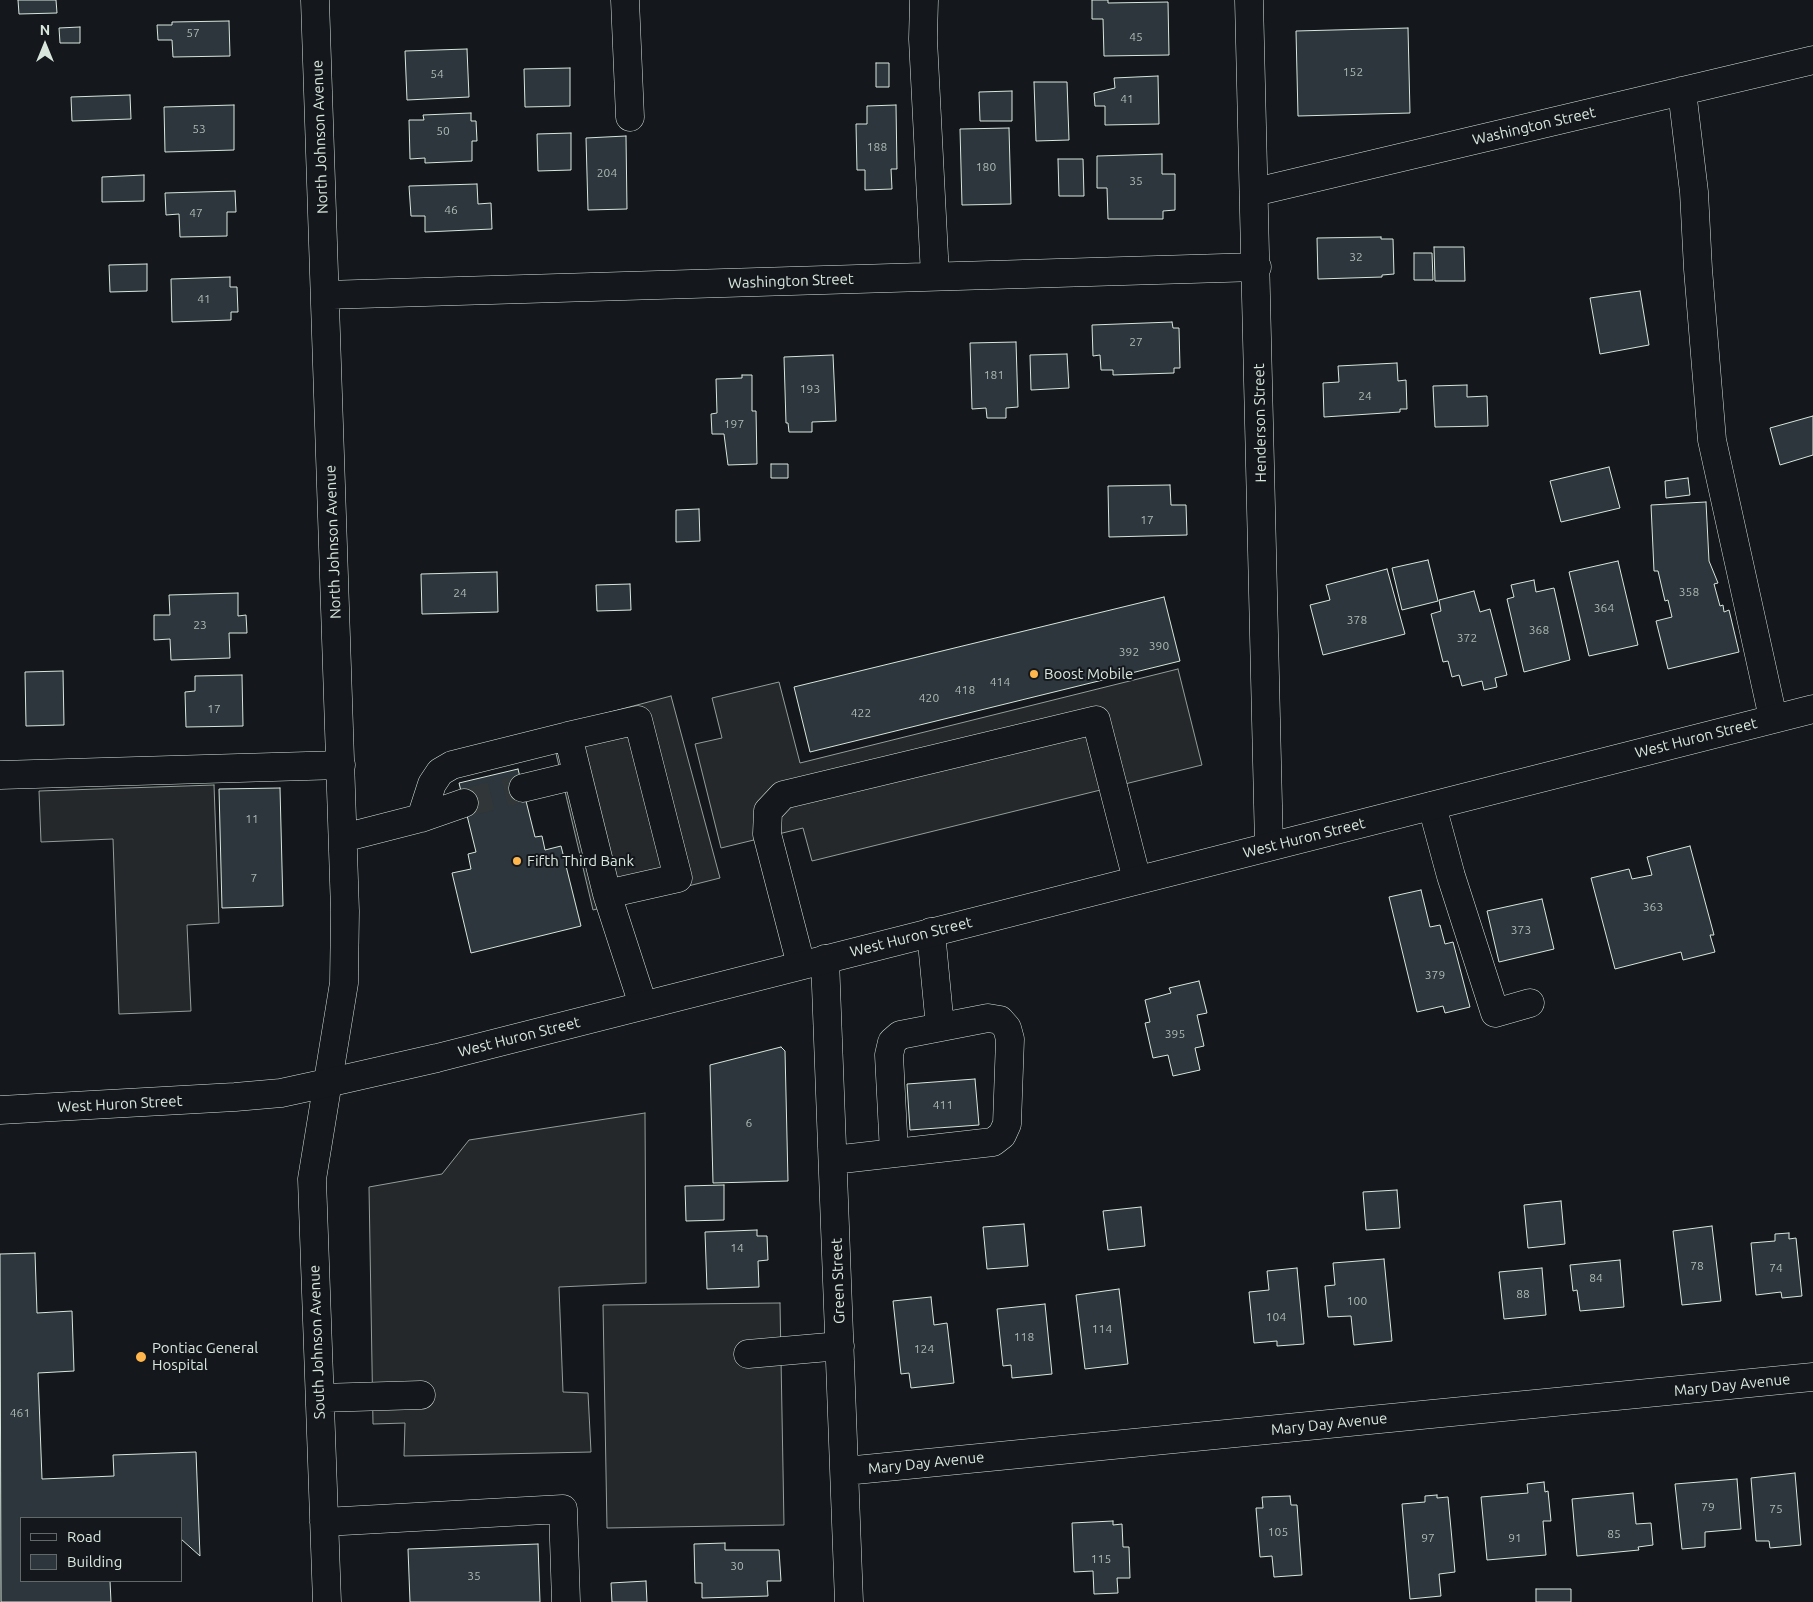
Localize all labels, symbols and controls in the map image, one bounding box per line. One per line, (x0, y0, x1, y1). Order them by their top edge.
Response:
north arrow (20, 20, 70, 70)
text: N (40, 22, 50, 38)
house number: 57 (186, 26, 200, 40)
house number: 45 (1129, 30, 1143, 44)
street label: North Johnson Avenue (308, 60, 332, 214)
house number: 152 (1343, 65, 1363, 79)
house number: 54 (430, 67, 444, 81)
house number: 41 (1120, 92, 1134, 106)
street label: Washington Street (1471, 103, 1597, 149)
house number: 53 (192, 122, 206, 136)
house number: 50 (436, 124, 450, 138)
house number: 188 (867, 140, 887, 154)
house number: 180 (976, 160, 996, 174)
house number: 204 (597, 166, 617, 180)
house number: 35 (1129, 174, 1143, 188)
house number: 46 (444, 203, 458, 217)
house number: 47 (189, 206, 203, 220)
house number: 32 (1349, 250, 1363, 264)
street label: Washington Street (728, 270, 854, 292)
house number: 41 (197, 292, 211, 306)
house number: 27 (1129, 335, 1143, 349)
street label: Henderson Street (1250, 363, 1270, 483)
house number: 181 (984, 368, 1004, 382)
house number: 193 (800, 382, 820, 396)
house number: 24 (1358, 389, 1372, 403)
house number: 197 (724, 417, 744, 431)
street label: North Johnson Avenue (321, 465, 345, 619)
house number: 17 (1140, 513, 1154, 527)
house number: 358 (1679, 585, 1699, 599)
house number: 24 (453, 586, 467, 600)
house number: 364 (1594, 601, 1614, 615)
house number: 378 (1347, 613, 1367, 627)
house number: 23 (193, 618, 207, 632)
house number: 368 (1529, 623, 1549, 637)
house number: 372 (1457, 631, 1477, 645)
house number: 390 (1149, 639, 1169, 653)
house number: 392 (1119, 645, 1139, 659)
place label: Boost Mobile (1044, 665, 1133, 683)
marker: Boost Mobile (1028, 668, 1040, 680)
house number: 414 (990, 675, 1010, 689)
house number: 418 (955, 683, 975, 697)
house number: 420 (919, 691, 939, 705)
house number: 17 (207, 702, 221, 716)
house number: 422 (851, 706, 871, 720)
street label: West Huron Street (1633, 714, 1759, 762)
house number: 11 (245, 812, 259, 826)
street label: West Huron Street (1241, 814, 1367, 862)
place label: Fifth Third Bank (527, 852, 634, 870)
marker: Fifth Third Bank (511, 855, 523, 867)
house number: 7 (251, 871, 257, 885)
house number: 363 (1643, 900, 1663, 914)
street label: West Huron Street (848, 913, 974, 961)
house number: 373 (1511, 923, 1531, 937)
house number: 379 (1425, 968, 1445, 982)
street label: West Huron Street (456, 1013, 582, 1061)
house number: 395 (1165, 1027, 1185, 1041)
street label: West Huron Street (57, 1092, 183, 1116)
house number: 411 (933, 1098, 953, 1112)
house number: 6 (746, 1116, 752, 1130)
street label: Green Street (828, 1238, 848, 1324)
house number: 14 (730, 1241, 744, 1255)
house number: 78 (1690, 1259, 1704, 1273)
house number: 74 (1769, 1261, 1783, 1275)
street label: South Johnson Avenue (305, 1265, 329, 1419)
house number: 84 (1589, 1271, 1603, 1285)
house number: 88 (1516, 1287, 1530, 1301)
house number: 100 (1347, 1294, 1367, 1308)
house number: 104 (1266, 1310, 1286, 1324)
house number: 114 (1092, 1322, 1112, 1336)
house number: 118 (1014, 1330, 1034, 1344)
place label: Pontiac General Hospital (152, 1339, 258, 1374)
house number: 124 (914, 1342, 934, 1356)
marker: Pontiac General Hospital (134, 1350, 148, 1364)
street label: Mary Day Avenue (1673, 1370, 1791, 1400)
house number: 461 (10, 1406, 30, 1420)
street label: Mary Day Avenue (1270, 1409, 1388, 1439)
street label: Mary Day Avenue (867, 1448, 985, 1478)
house number: 79 (1701, 1500, 1715, 1514)
house number: 75 (1769, 1502, 1783, 1516)
legend (20, 1517, 182, 1582)
house number: 105 (1268, 1525, 1288, 1539)
house number: 85 (1607, 1527, 1621, 1541)
text: Road (67, 1528, 102, 1545)
house number: 97 (1421, 1531, 1435, 1545)
house number: 91 (1508, 1531, 1522, 1545)
house number: 115 (1091, 1552, 1111, 1566)
text: Building (67, 1553, 122, 1570)
house number: 30 (730, 1559, 744, 1573)
house number: 35 (467, 1569, 481, 1583)

